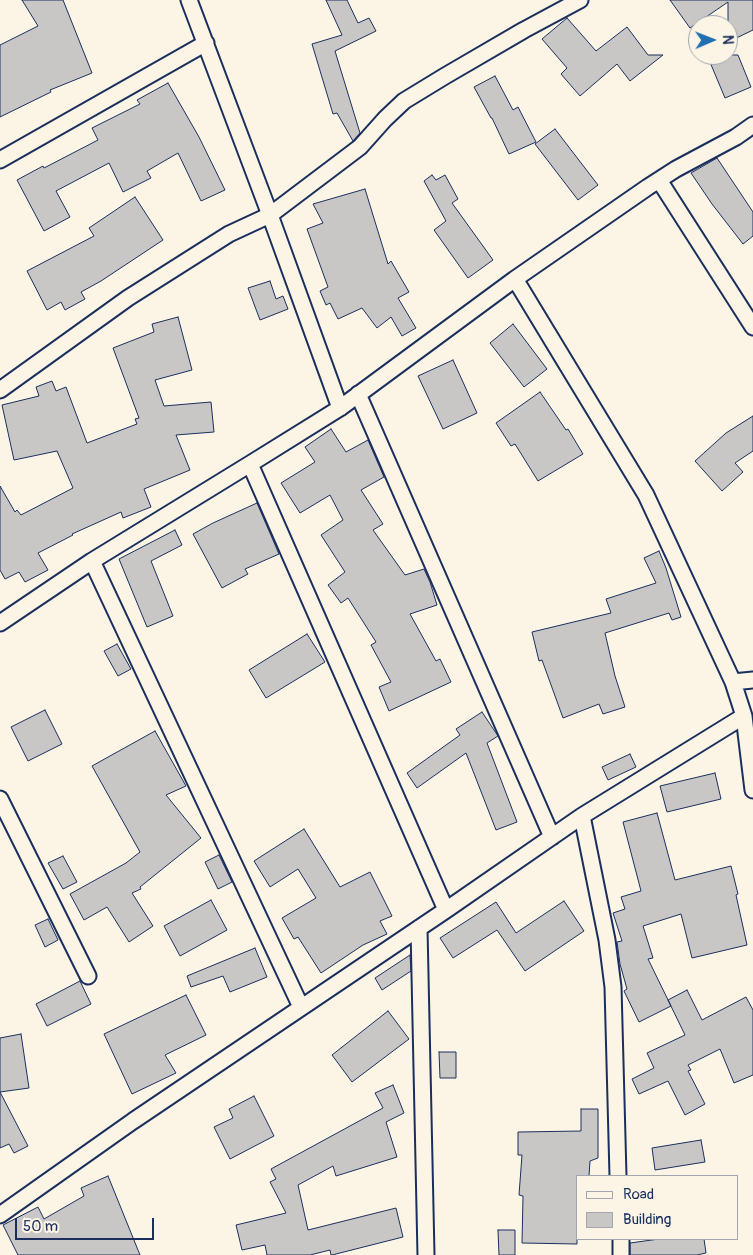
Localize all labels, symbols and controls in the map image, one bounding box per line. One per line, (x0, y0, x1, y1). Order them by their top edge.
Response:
north arrow (688, 15, 738, 65)
text: N (719, 35, 736, 45)
legend (576, 1175, 738, 1240)
text: Road (623, 1185, 654, 1204)
scale bar (18, 1208, 156, 1240)
text: Building (623, 1210, 671, 1229)
text: 50 m (23, 1217, 58, 1236)

